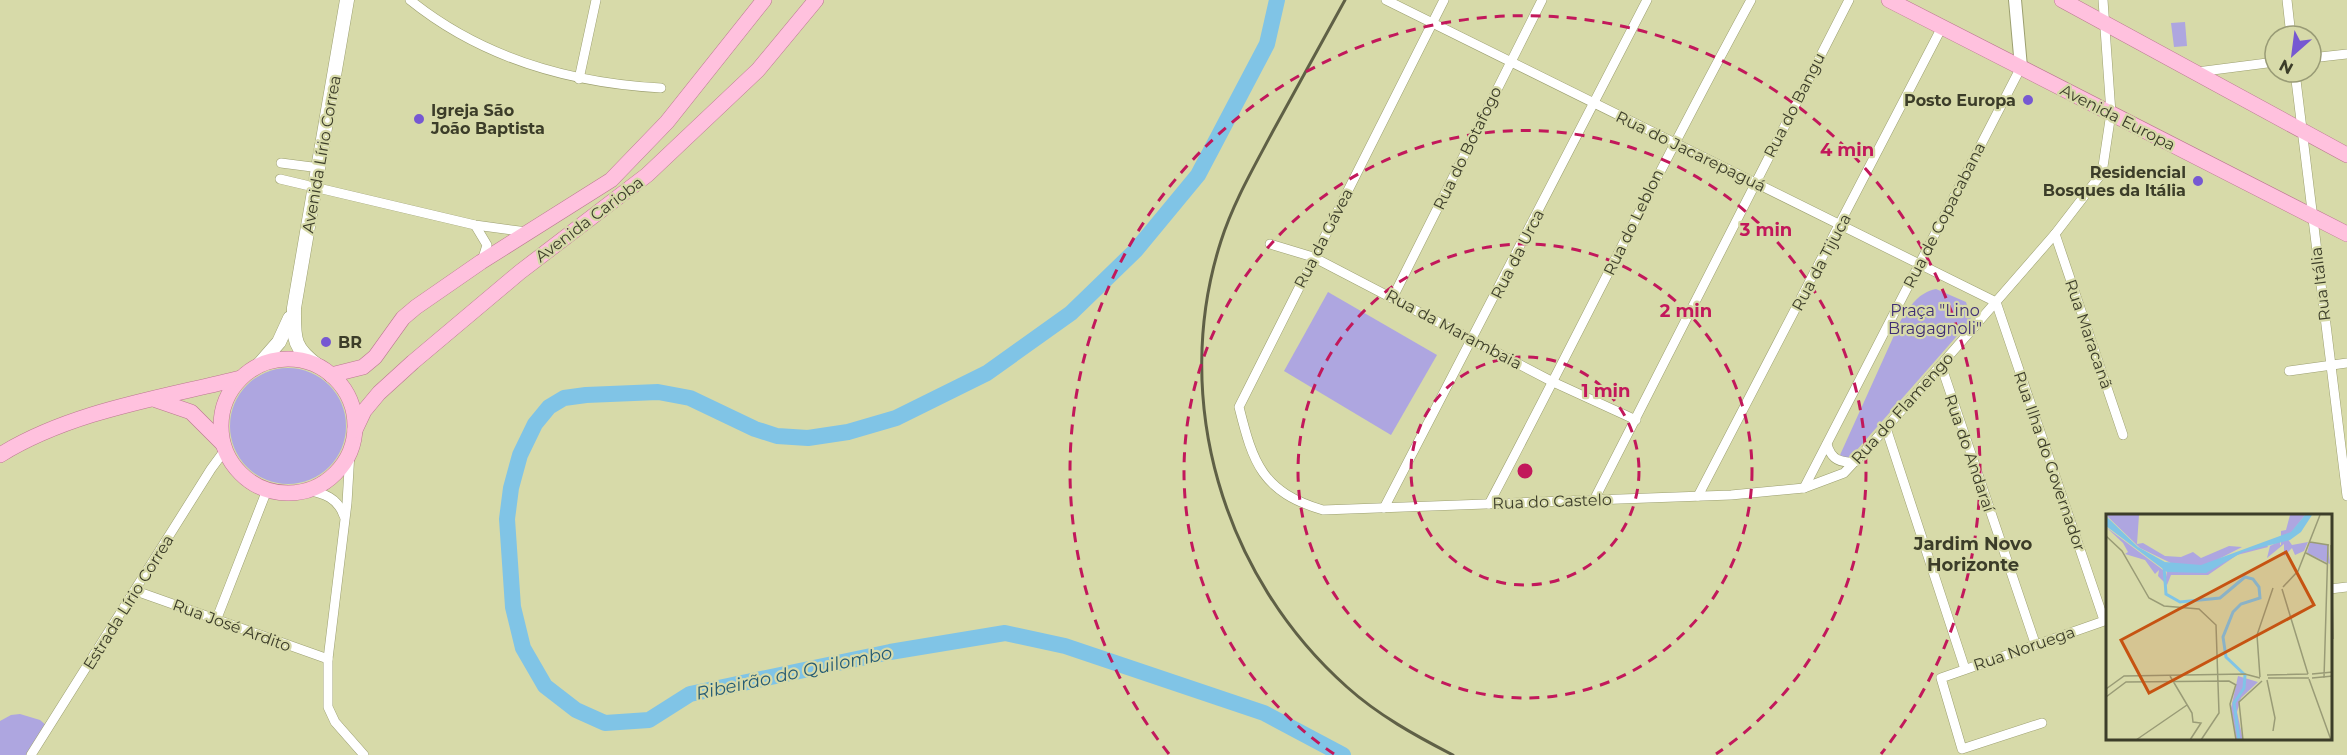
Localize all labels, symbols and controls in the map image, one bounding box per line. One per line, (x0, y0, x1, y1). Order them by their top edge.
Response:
north arrow (2263, 24, 2323, 84)
street label: Rua do Bangu (1760, 50, 1829, 161)
text: N (2276, 55, 2296, 78)
street label: Avenida Lírio Correa (298, 74, 345, 234)
street label: Avenida Europa (2057, 80, 2178, 155)
street label: Rua do Botafogo (1429, 83, 1506, 213)
place label: Posto Europa (1904, 91, 2016, 110)
marker: Posto Europa (2021, 93, 2035, 107)
place label: Igreja São João Baptista (430, 101, 545, 138)
street label: Rua do Jacarepaguá (1613, 107, 1769, 196)
marker: Igreja São João Baptista (412, 112, 426, 126)
text: 4 min (1820, 139, 1874, 161)
street label: Rua de Copacabana (1899, 139, 1989, 291)
place label: Residencial Bosques da Itália (2043, 163, 2186, 200)
street label: Rua do Leblon (1599, 166, 1667, 279)
street label: Avenida Carioba (532, 173, 647, 266)
marker: Residencial Bosques da Itália (2191, 174, 2205, 188)
street label: Rua da Gávea (1290, 185, 1357, 291)
street label: Rua da Urca (1487, 206, 1548, 302)
street label: Rua da Tijuca (1788, 210, 1855, 314)
text: 3 min (1739, 219, 1792, 241)
street label: Rua Itália (2307, 246, 2334, 322)
street label: Rua Maracanã (2061, 277, 2116, 391)
street label: Rua da Marambaia (1383, 286, 1525, 373)
text: 2 min (1660, 300, 1712, 322)
park label: Praça "Lino Bragagnoli" (1888, 301, 1982, 338)
place label: BR (338, 333, 362, 352)
marker: BR (319, 335, 333, 349)
street label: Rua do Flamengo (1847, 349, 1957, 468)
street label: Rua Ilha do Governador (2010, 369, 2089, 553)
text: 1 min (1582, 380, 1630, 402)
street label: Rua do Andaraí (1941, 392, 1999, 515)
centre of rings (1515, 461, 1535, 481)
street label: Rua do Castelo (1492, 490, 1612, 513)
inset map (2106, 514, 2332, 740)
street label: Estrada Lírio Correa (79, 531, 178, 673)
district label: Jardim Novo Horizonte (1913, 533, 2033, 576)
street label: Rua José Ardito (170, 595, 294, 656)
street label: Rua Noruega (1971, 622, 2077, 675)
water label: Ribeirão do Quilombo (694, 641, 894, 705)

